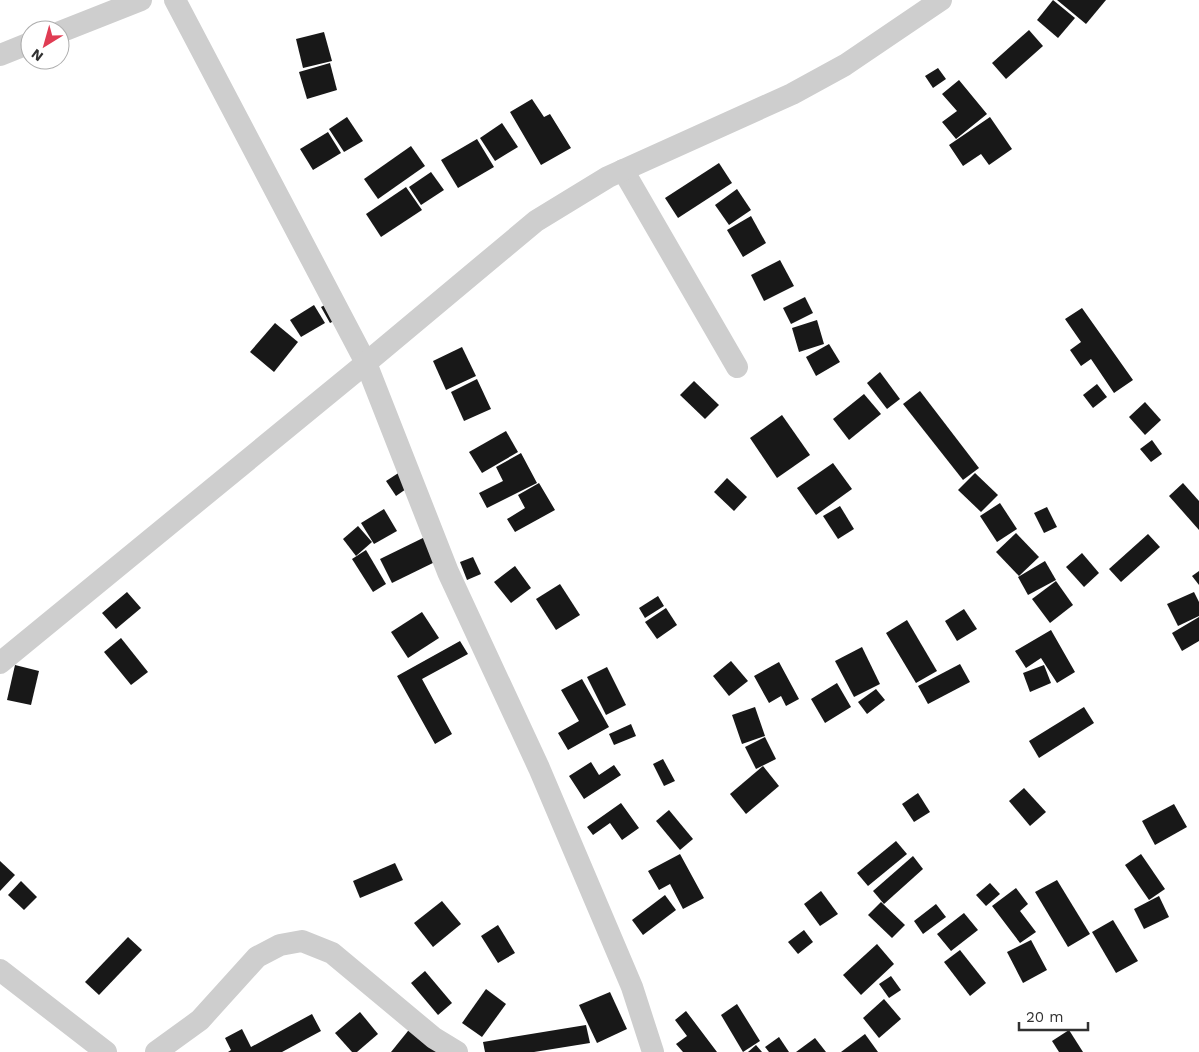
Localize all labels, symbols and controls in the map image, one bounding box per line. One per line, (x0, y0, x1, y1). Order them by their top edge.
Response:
north arrow (20, 20, 70, 70)
text: N (28, 46, 46, 65)
scale bar (1019, 1000, 1088, 1032)
text: 20 m (1026, 1008, 1064, 1026)

